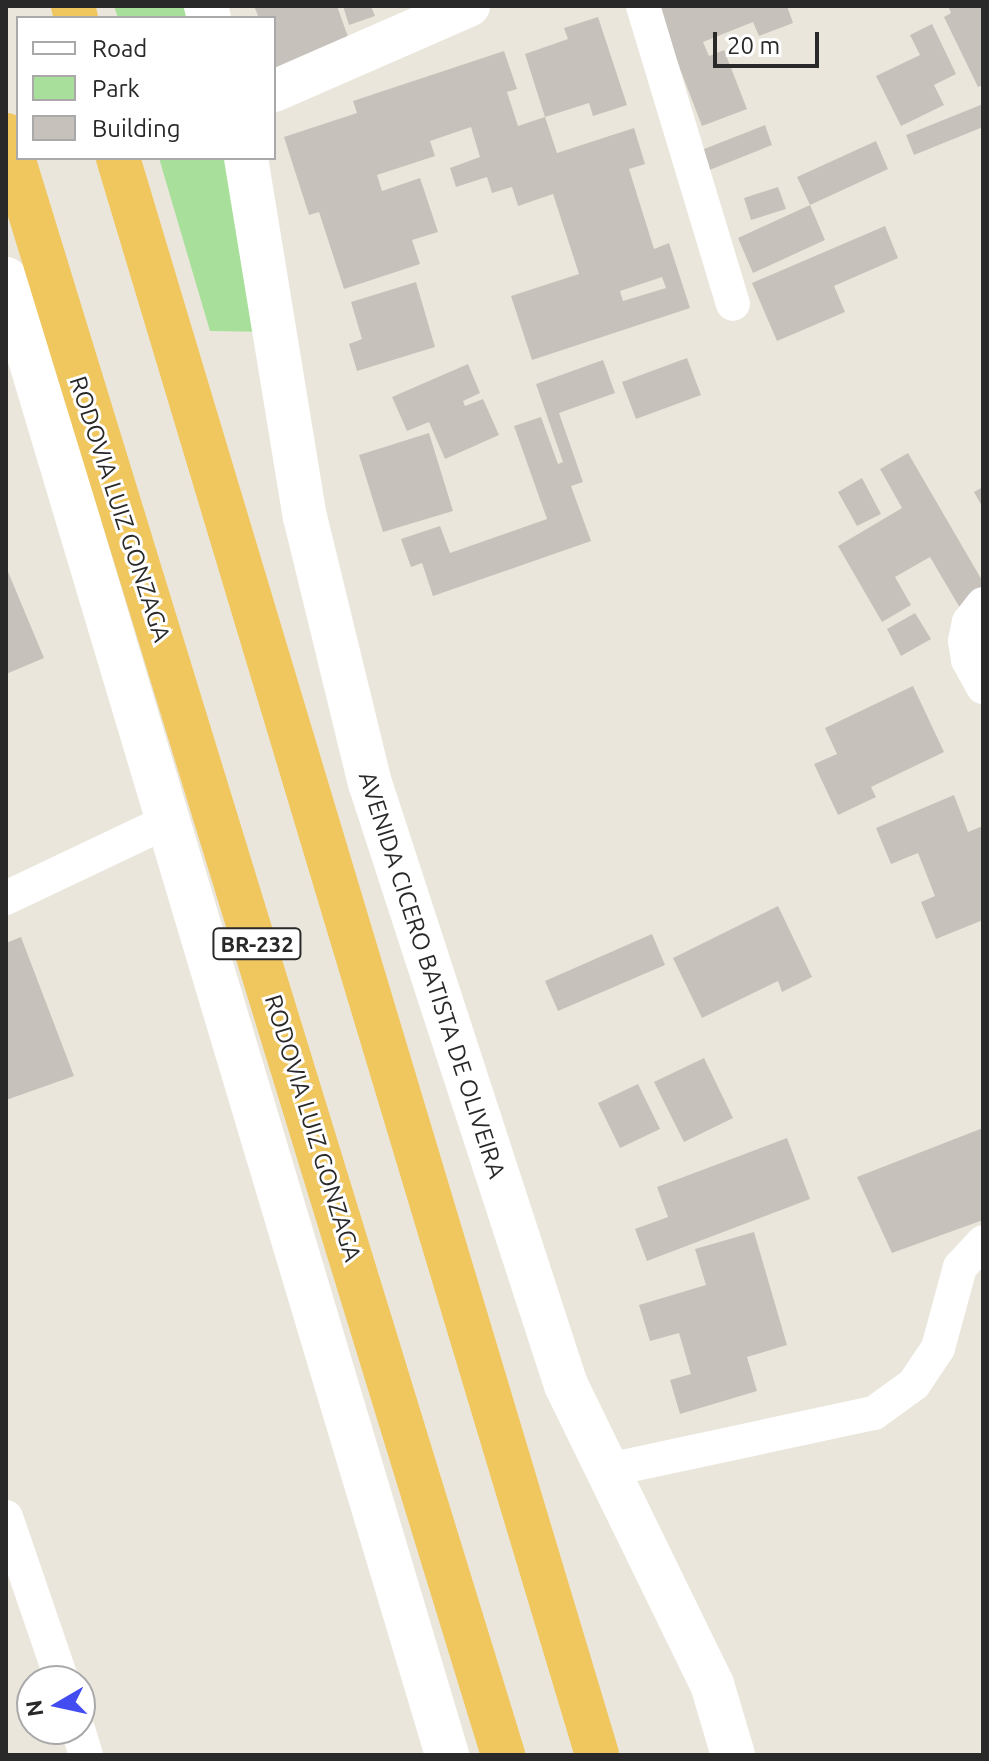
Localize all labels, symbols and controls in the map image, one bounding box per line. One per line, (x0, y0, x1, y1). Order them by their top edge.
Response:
legend (16, 16, 276, 160)
scale bar (717, 16, 823, 66)
text: 20 m (727, 32, 780, 59)
text: Road (92, 35, 147, 62)
text: Park (92, 75, 140, 102)
text: Building (92, 115, 180, 142)
street label: RODOVIA LUIZ GONZAGA (63, 373, 177, 645)
street label: AVENIDA CICERO BATISTA DE OLIVEIRA (353, 768, 511, 1182)
road number: BR-232 (211, 926, 303, 962)
street label: RODOVIA LUIZ GONZAGA (259, 991, 367, 1265)
north arrow (16, 1665, 96, 1745)
text: N (20, 1698, 47, 1719)

